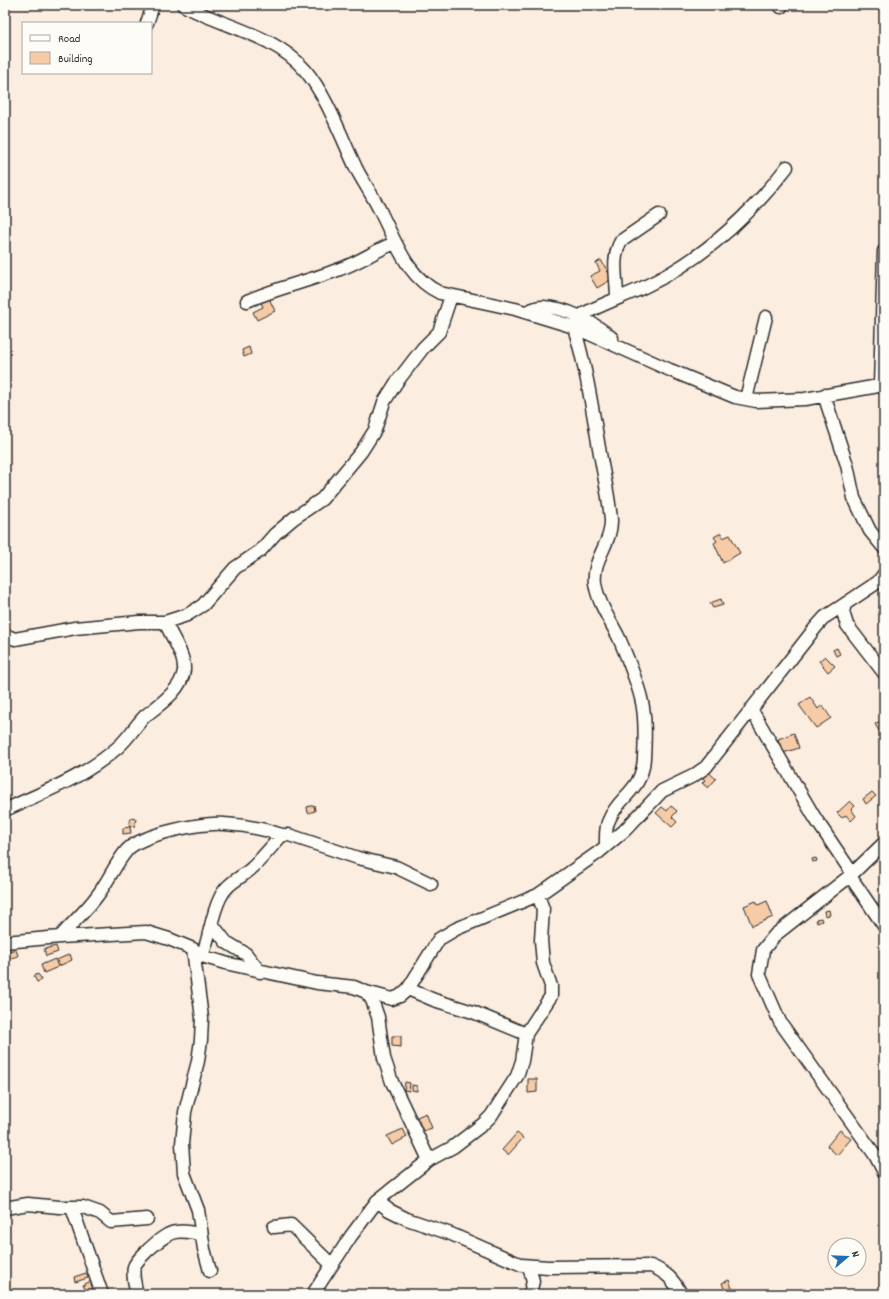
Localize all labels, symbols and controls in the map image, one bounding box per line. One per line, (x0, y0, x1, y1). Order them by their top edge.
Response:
legend (22, 22, 152, 74)
text: Road (58, 31, 80, 48)
text: Building (58, 51, 93, 68)
north arrow (827, 1237, 867, 1277)
text: N (846, 1249, 863, 1260)

